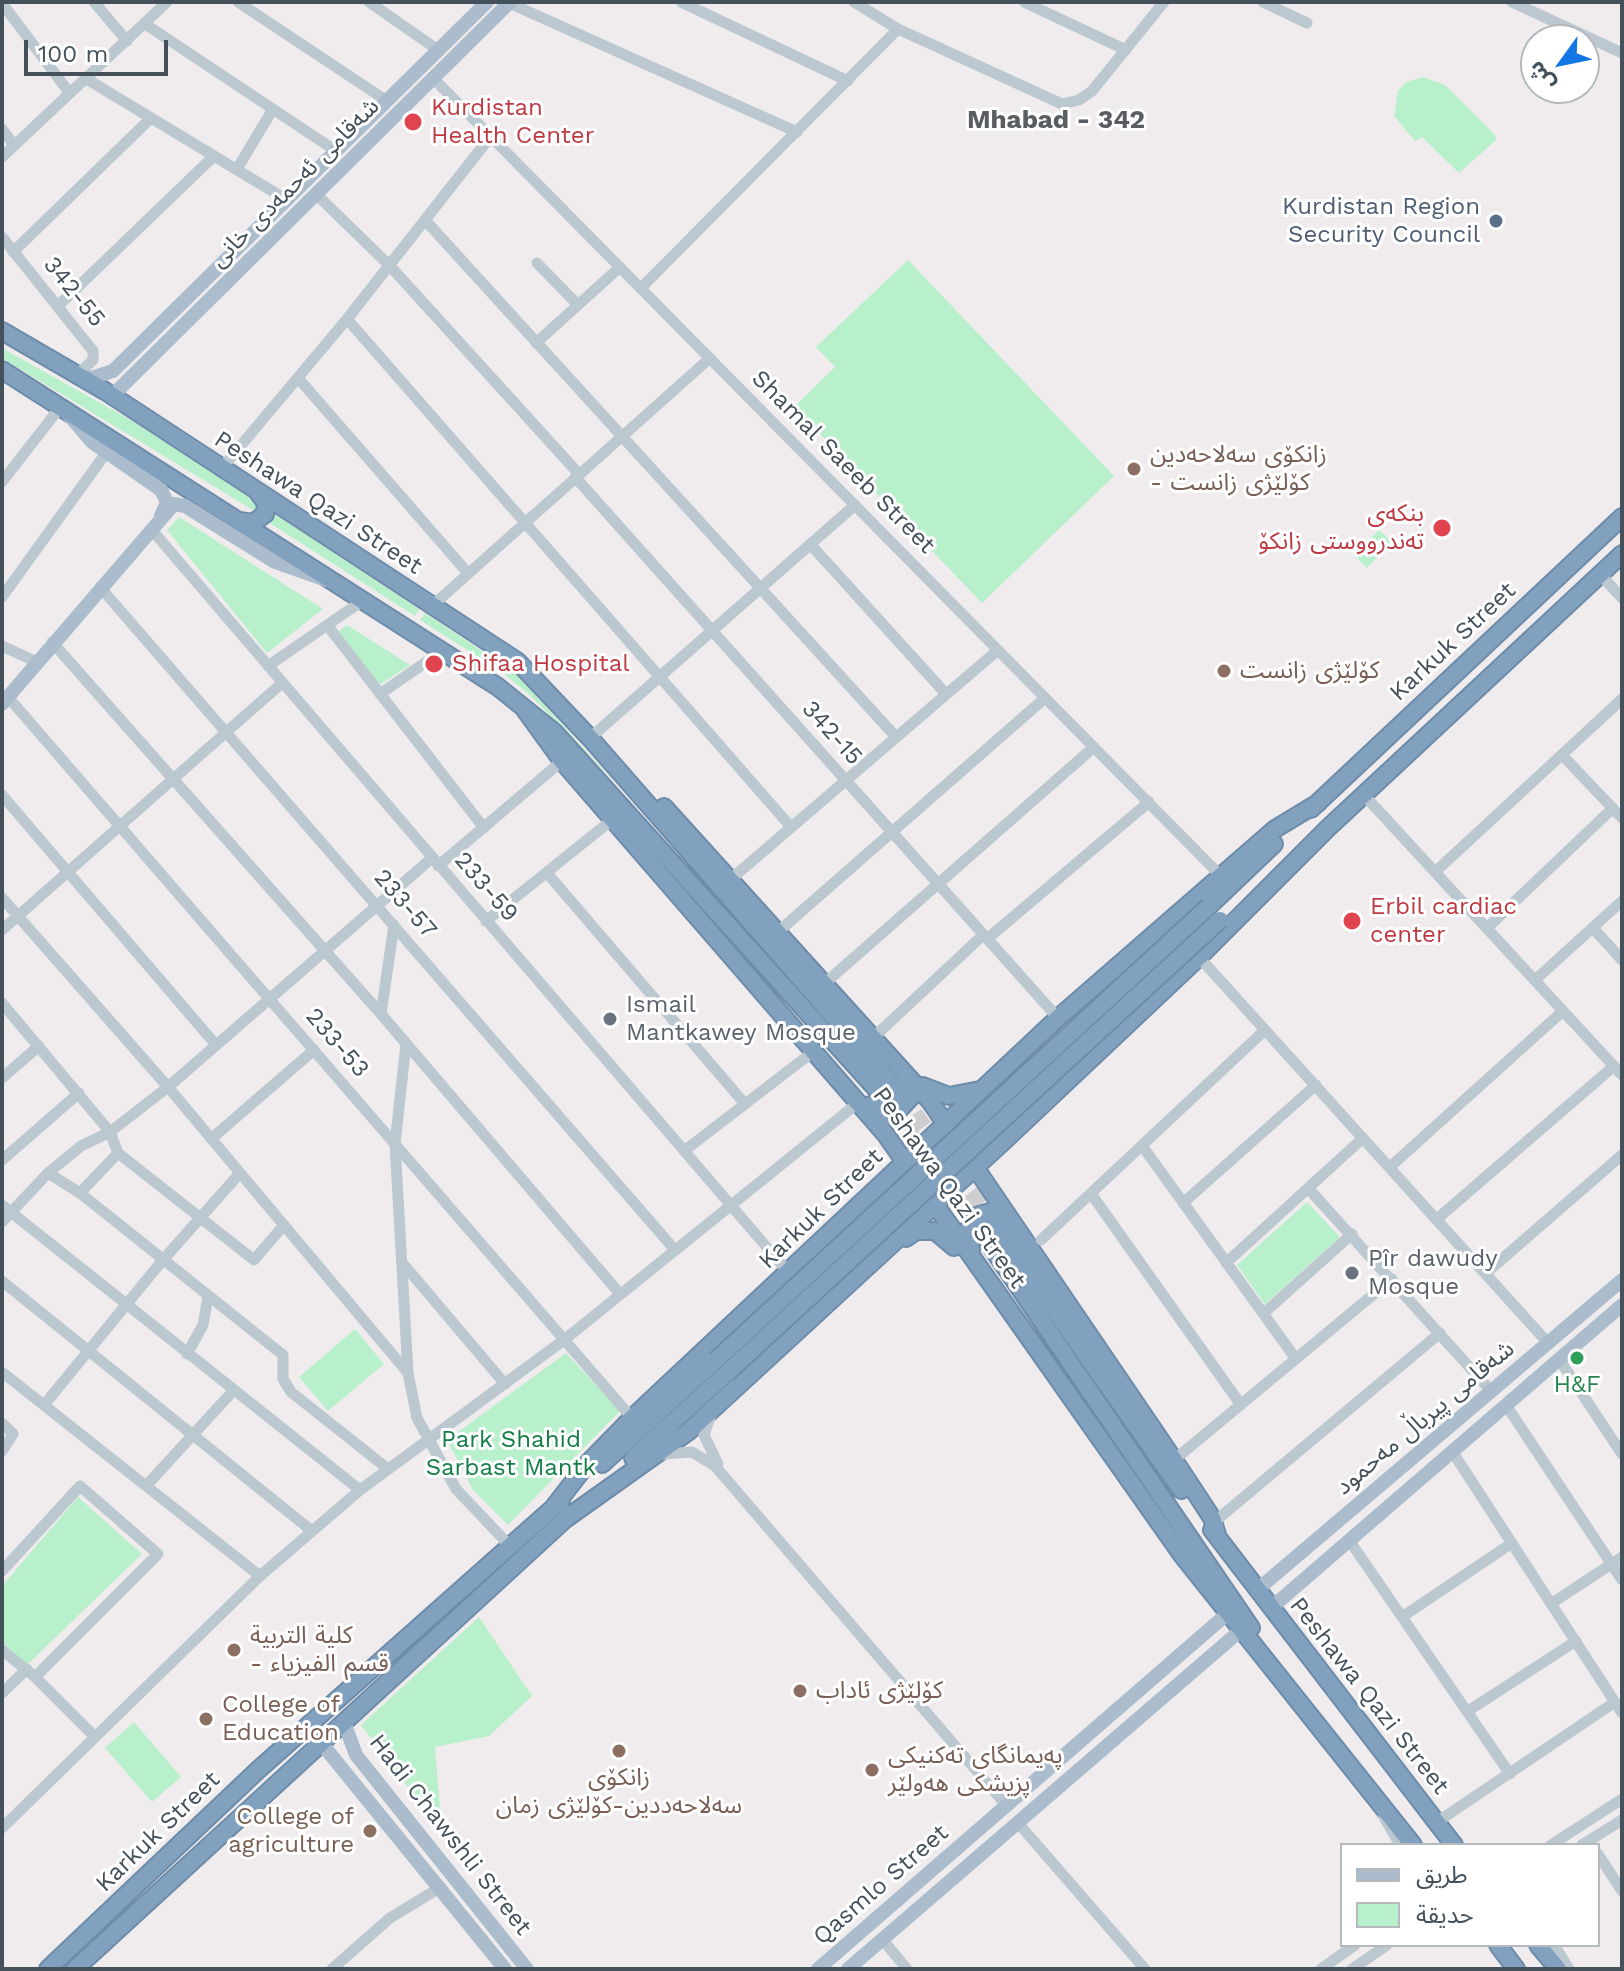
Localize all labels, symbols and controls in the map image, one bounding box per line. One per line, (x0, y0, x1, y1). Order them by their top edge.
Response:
scale bar (28, 24, 172, 74)
north arrow (1520, 24, 1600, 104)
text: 100 m (38, 40, 108, 68)
text: ش (1522, 57, 1560, 96)
street label: شەقامی ئەحمەدی خانی (204, 92, 386, 274)
place label: Kurdistan Health Center (431, 94, 595, 150)
district label: Mhabad - 342 (967, 104, 1145, 136)
marker: Kurdistan Health Center (402, 111, 424, 133)
place label: Kurdistan Region Security Council (1282, 193, 1480, 249)
marker: Kurdistan Region Security Council (1487, 212, 1505, 230)
street label: 342-55 (37, 251, 111, 333)
street label: Shamal Saeeb Street (745, 364, 941, 560)
street label: Peshawa Qazi Street (209, 425, 427, 581)
place label: زانکۆی سەلاحەدین - کۆلێژی زانست (1150, 441, 1327, 497)
marker: زانکۆی سەلاحەدین - کۆلێژی زانست (1125, 460, 1143, 478)
place label: بنکەی تەندرووستی زانکۆ (1258, 500, 1424, 556)
marker: بنکەی تەندرووستی زانکۆ (1431, 517, 1453, 539)
street label: Karkuk Street (1384, 576, 1522, 708)
place label: Shifaa Hospital (452, 650, 630, 678)
marker: Shifaa Hospital (423, 653, 445, 675)
place label: کۆلێژی زانست (1240, 657, 1379, 685)
marker: کۆلێژی زانست (1215, 662, 1233, 680)
street label: 342-15 (796, 695, 868, 771)
street label: 233-59 (448, 846, 524, 928)
street label: 233-57 (367, 864, 443, 944)
place label: Erbil cardiac center (1370, 893, 1517, 949)
marker: Erbil cardiac center (1341, 910, 1363, 932)
place label: Ismail Mantkawey Mosque (626, 991, 856, 1047)
street label: 233-53 (299, 1003, 375, 1083)
marker: Ismail Mantkawey Mosque (601, 1010, 619, 1028)
street label: Peshawa Qazi Street (866, 1082, 1032, 1294)
street label: Karkuk Street (753, 1143, 889, 1275)
place label: Pîr dawudy Mosque (1368, 1245, 1498, 1301)
marker: Pîr dawudy Mosque (1343, 1264, 1361, 1282)
street label: شەقامی پیرباڵ مەحمود (1330, 1335, 1520, 1501)
marker: H&F (1568, 1349, 1586, 1367)
place label: H&F (1553, 1371, 1601, 1399)
park label: Park Shahid Sarbast Mantk (426, 1426, 596, 1482)
street label: Peshawa Qazi Street (1283, 1592, 1455, 1800)
place label: كلية التربية - قسم الفيزياء (250, 1622, 389, 1678)
marker: كلية التربية - قسم الفيزياء (225, 1641, 243, 1659)
place label: کۆلێژی ئاداب (816, 1677, 943, 1705)
marker: کۆلێژی ئاداب (791, 1682, 809, 1700)
place label: College of Education (222, 1691, 340, 1747)
marker: College of Education (197, 1710, 215, 1728)
street label: Hadi Chawshli Street (363, 1729, 537, 1941)
marker: زانکۆی سەلاحەددین-کۆلێژی زمان (610, 1742, 628, 1760)
place label: پەیمانگای تەکنیکی پزیشکی هەولێر (888, 1742, 1063, 1798)
marker: پەیمانگای تەکنیکی پزیشکی هەولێر (863, 1761, 881, 1779)
place label: زانکۆی سەلاحەددین-کۆلێژی زمان (496, 1764, 742, 1820)
street label: Karkuk Street (90, 1766, 226, 1898)
place label: College of agriculture (228, 1803, 354, 1859)
street label: Qasmlo Street (808, 1819, 954, 1951)
marker: College of agriculture (361, 1822, 379, 1840)
legend (1340, 1843, 1600, 1947)
text: طريق (1416, 1861, 1468, 1889)
text: حديقة (1416, 1901, 1474, 1929)

